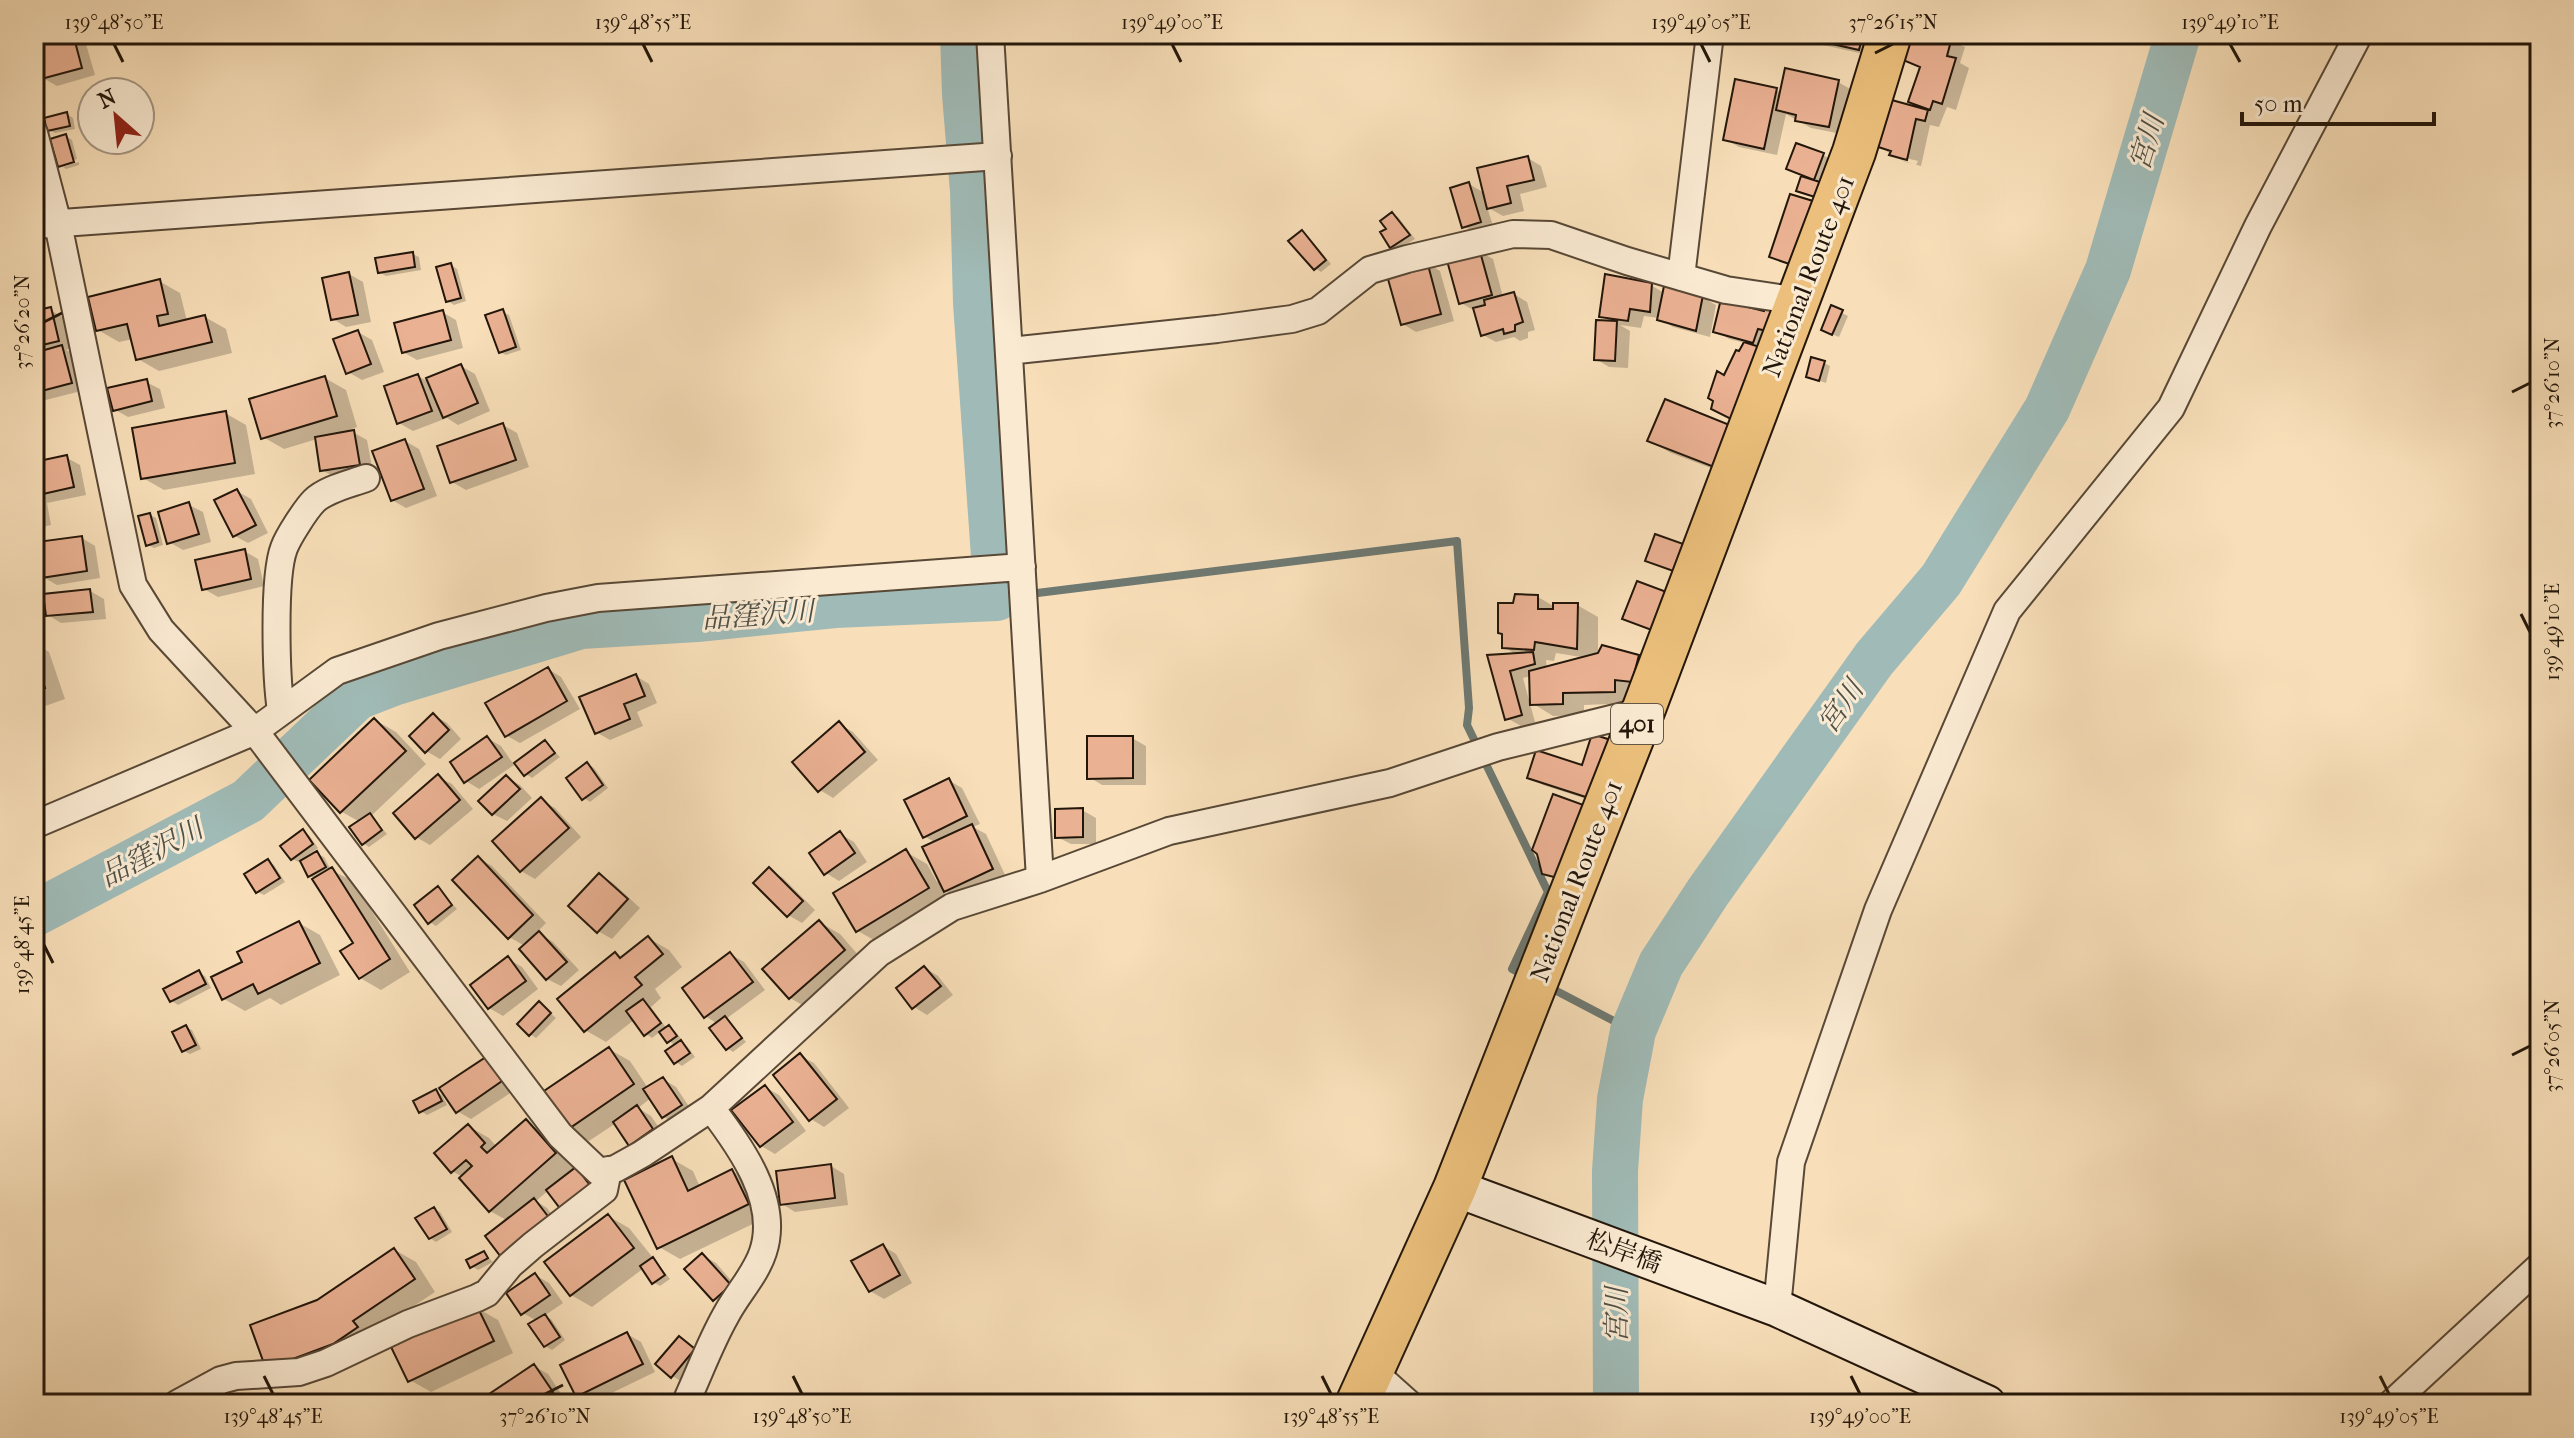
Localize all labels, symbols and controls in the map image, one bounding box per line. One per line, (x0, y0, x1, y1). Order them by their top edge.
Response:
text: 139°48'50"E (65, 11, 163, 34)
text: 139°48'55"E (595, 11, 691, 34)
text: 139°49'00"E (1121, 11, 1223, 34)
text: 139°49'05"E (1651, 11, 1751, 34)
text: 37°26'15"N (1848, 11, 1938, 34)
text: 139°49'10"E (2181, 11, 2279, 34)
north arrow (76, 76, 156, 156)
scale bar (2242, 76, 2434, 126)
text: N (94, 84, 121, 114)
text: 50 m (2254, 90, 2303, 118)
water label: 宮川 (2123, 108, 2171, 174)
street label: National Route 401 (1756, 171, 1861, 381)
text: 37°26'20"N (11, 275, 34, 369)
text: 37°26'10"N (2541, 337, 2564, 429)
text: 139°49'10"E (2541, 583, 2564, 681)
water label: 品窪沢川 (701, 594, 818, 635)
water label: 宮川 (1811, 671, 1872, 739)
road number: 401 (1611, 704, 1663, 744)
street label: National Route 401 (1524, 776, 1629, 986)
water label: 品窪沢川 (94, 810, 211, 893)
text: 139°48'45"E (11, 895, 34, 995)
text: 37°26'05"N (2541, 999, 2564, 1093)
street label: 松岸橋 (1582, 1224, 1666, 1279)
water label: 宮川 (1600, 1284, 1633, 1343)
text: 139°48'45"E (223, 1405, 323, 1428)
text: 37°26'10"N (499, 1405, 591, 1428)
text: 139°48'50"E (753, 1405, 851, 1428)
text: 139°48'55"E (1283, 1405, 1379, 1428)
text: 139°49'00"E (1809, 1405, 1911, 1428)
text: 139°49'05"E (2339, 1405, 2439, 1428)

